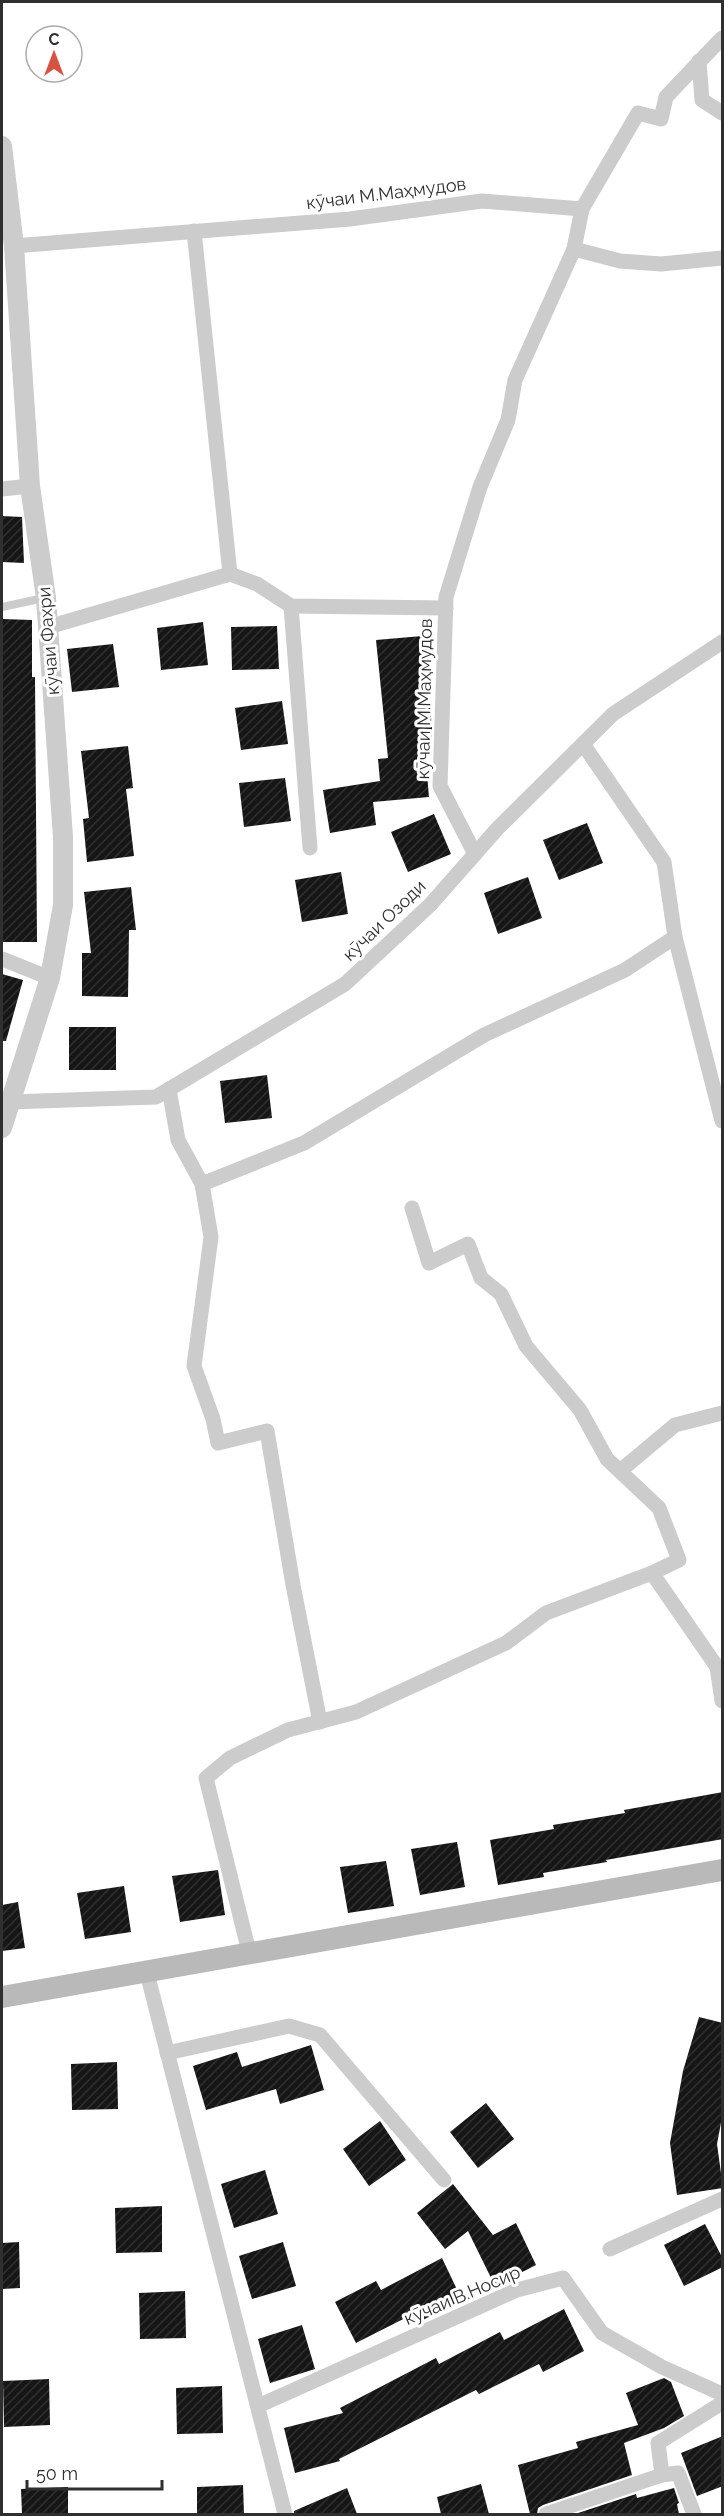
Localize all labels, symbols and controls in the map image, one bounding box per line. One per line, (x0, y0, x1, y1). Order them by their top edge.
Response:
north arrow (24, 24, 84, 84)
text: С (49, 30, 60, 49)
street label: кӯчаи М.Маҳмудов (305, 173, 467, 213)
street label: кӯчаи Фахри (33, 586, 63, 696)
street label: кӯчаи М.Маҳмудов (412, 618, 436, 780)
street label: кӯчаи Озоди (338, 875, 430, 965)
street label: кӯчаи В.Носир (401, 2261, 523, 2329)
scale bar (27, 2453, 162, 2491)
text: 50 m (36, 2463, 78, 2484)

